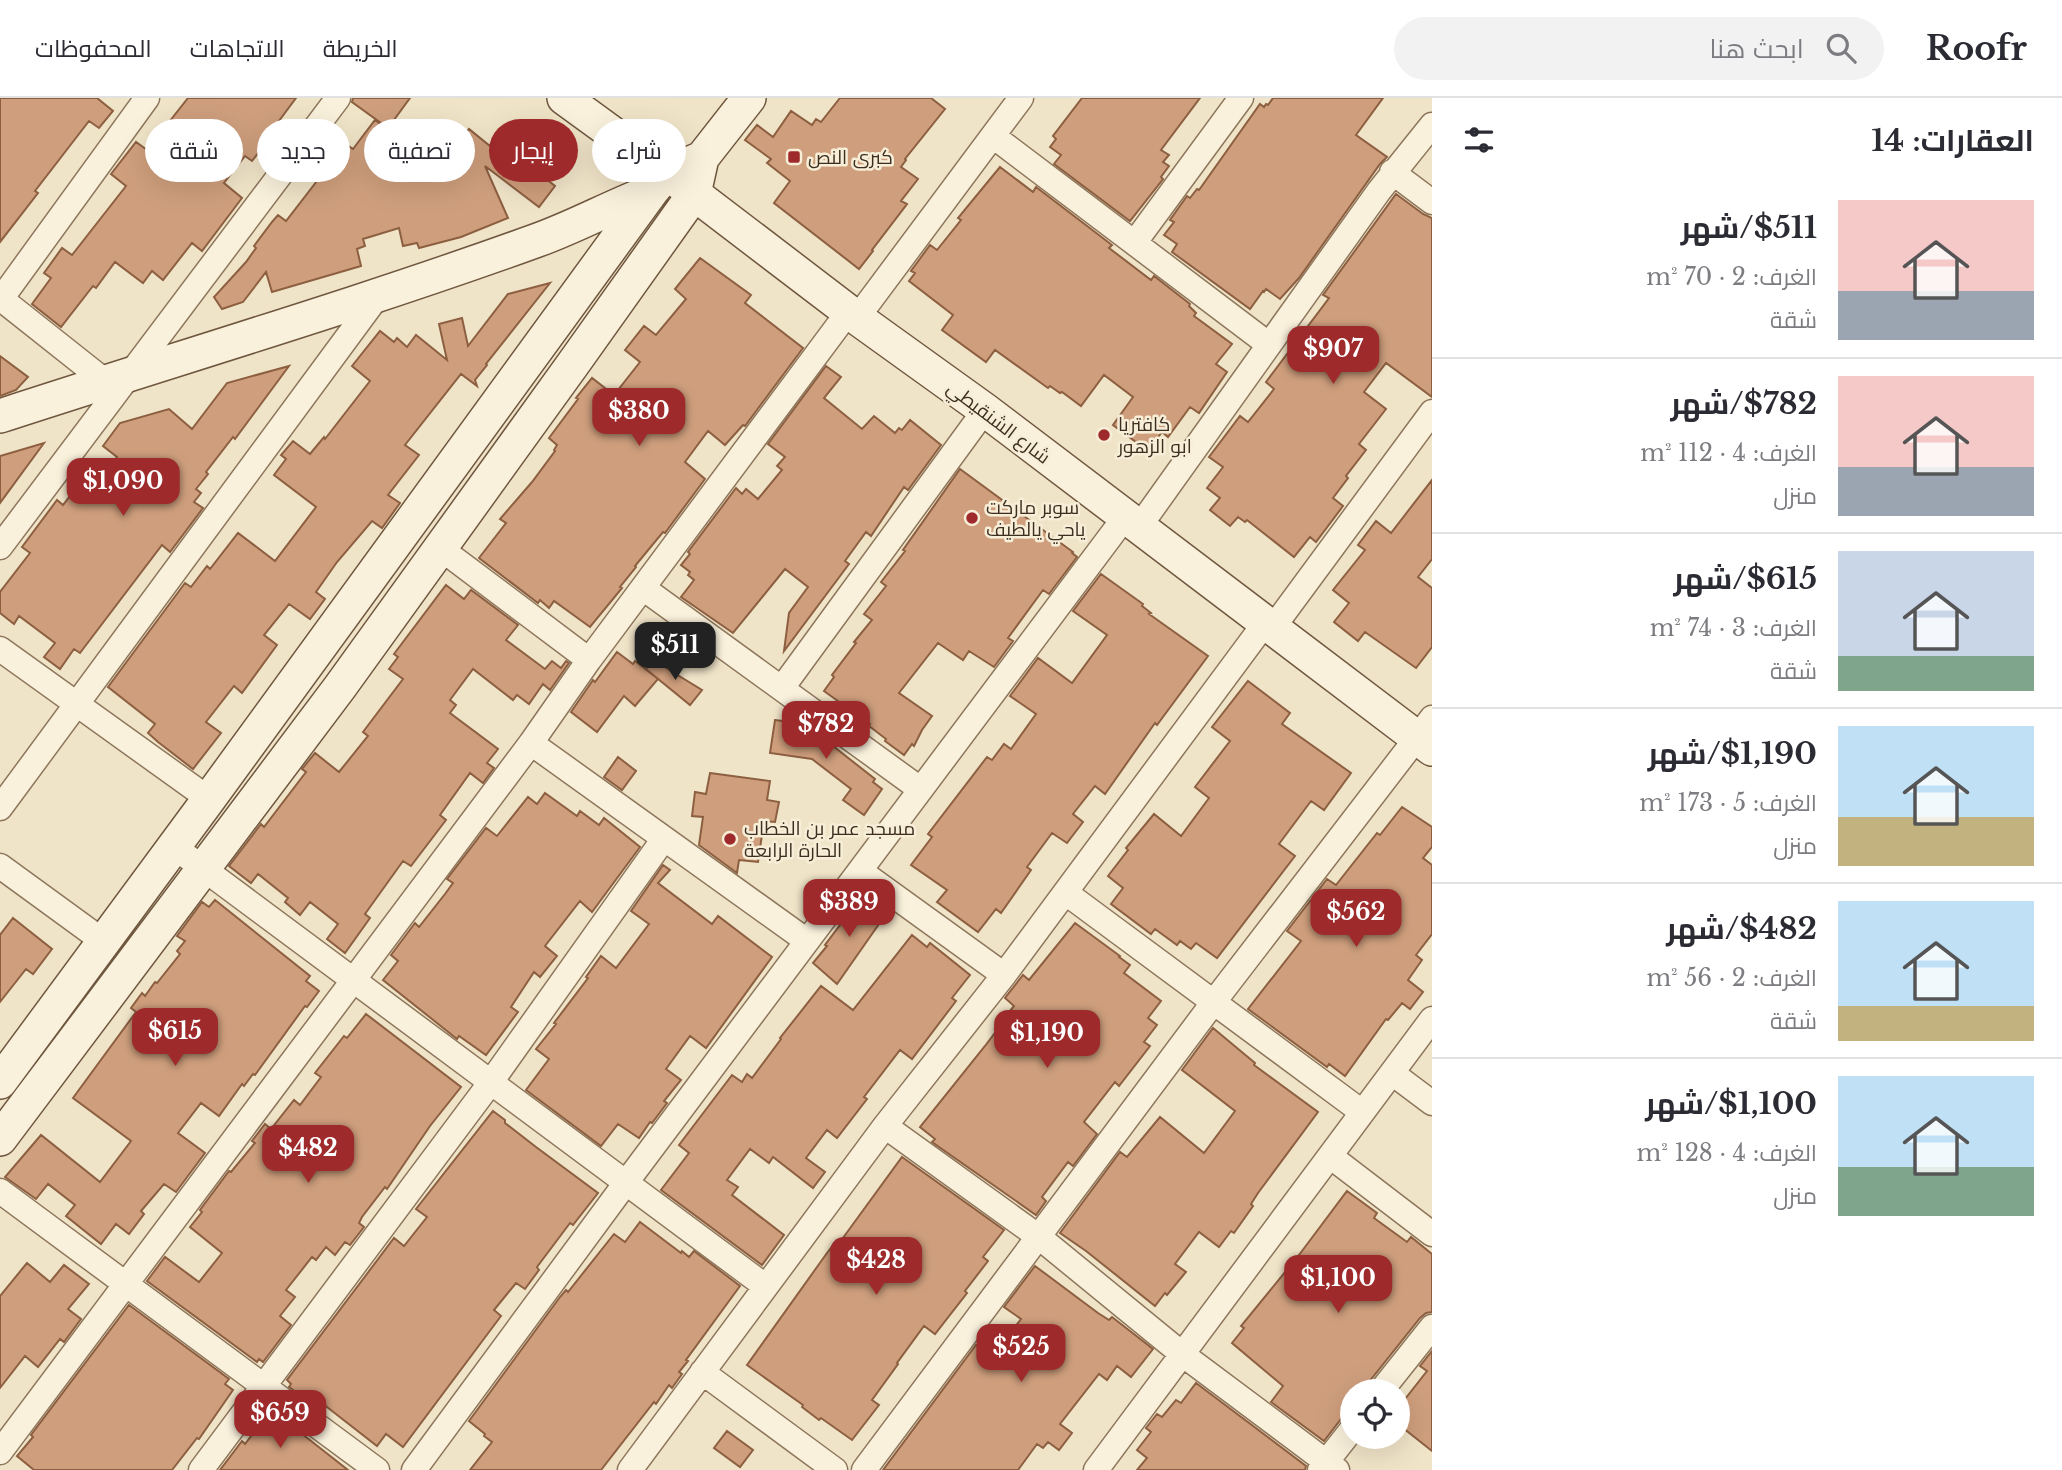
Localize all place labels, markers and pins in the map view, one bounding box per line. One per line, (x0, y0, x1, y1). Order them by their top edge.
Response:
place label: كبرى النص (808, 146, 893, 169)
marker: كبرى النص (786, 149, 802, 165)
pin: $907 (1292, 327, 1374, 386)
pin: $380 (598, 388, 680, 448)
place label: كافتريا ابو الزهور (1117, 413, 1192, 458)
marker: كافتريا ابو الزهور (1096, 427, 1112, 443)
pin: $1,090 (66, 458, 180, 518)
place label: سوبر ماركت ياحي يالطيف (986, 496, 1085, 544)
marker: سوبر ماركت ياحي يالطيف (964, 510, 980, 526)
pin: $511 (634, 622, 716, 682)
pin: $782 (785, 702, 867, 761)
place label: مسجد عمر بن الخطاب الحارة الرابعة (744, 817, 915, 862)
marker: مسجد عمر بن الخطاب الحارة الرابعة (722, 831, 738, 847)
pin: $389 (808, 880, 890, 939)
pin: $562 (1315, 890, 1397, 949)
pin: $615 (134, 1009, 216, 1068)
pin: $1,190 (990, 1010, 1104, 1070)
pin: $482 (267, 1126, 349, 1185)
pin: $428 (835, 1238, 917, 1297)
pin: $1,100 (1281, 1256, 1395, 1315)
pin: $525 (980, 1324, 1062, 1384)
pin: $659 (239, 1390, 321, 1450)

